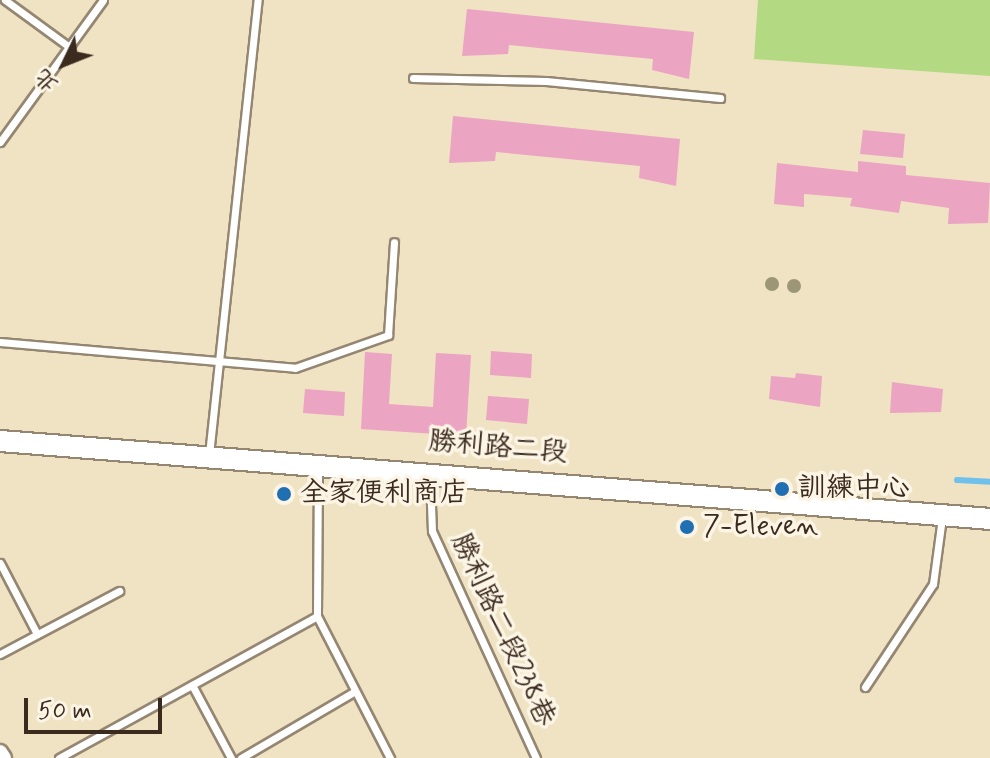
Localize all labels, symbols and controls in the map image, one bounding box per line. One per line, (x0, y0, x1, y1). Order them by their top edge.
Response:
north arrow (24, 24, 104, 104)
text: 北 (29, 63, 64, 98)
street label: 勝利路二段 (427, 425, 569, 471)
place label: 訓練中心 (798, 472, 910, 506)
place label: 全家便利商店 (300, 477, 468, 511)
marker: 訓練中心 (773, 480, 791, 498)
marker: 全家便利商店 (275, 485, 293, 503)
place label: 7-Eleven (703, 510, 818, 544)
marker: 7-Eleven (678, 518, 696, 536)
street label: 勝利路二段238巷 (443, 528, 561, 732)
scale bar (28, 682, 166, 732)
text: 50 m (38, 696, 92, 727)

